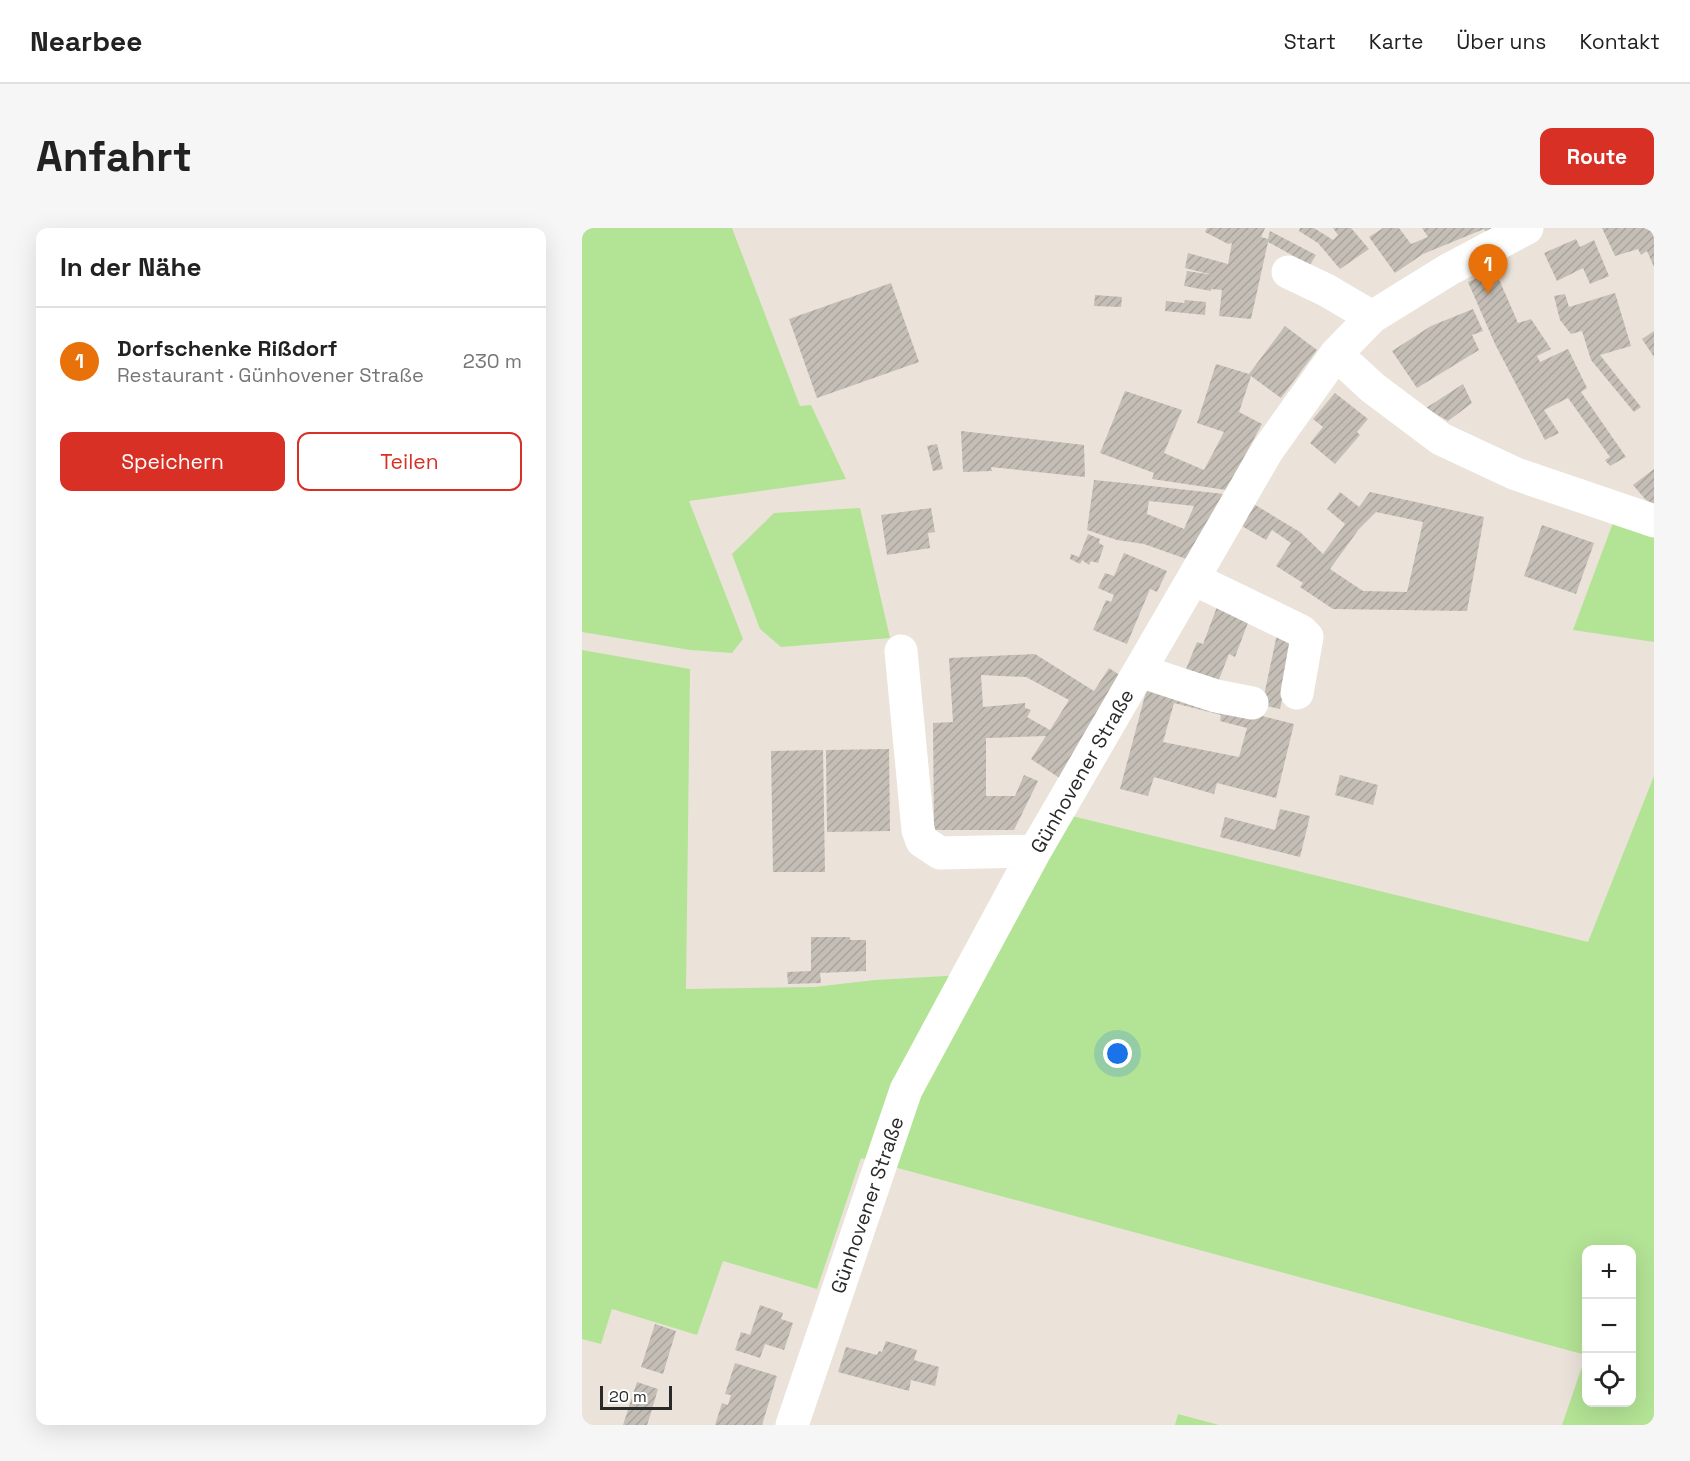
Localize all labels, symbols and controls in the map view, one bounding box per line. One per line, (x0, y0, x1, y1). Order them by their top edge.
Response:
text: Nearbee (30, 23, 142, 59)
text: Start (1284, 28, 1336, 55)
text: Karte (1369, 28, 1423, 55)
text: Über uns (1456, 28, 1546, 55)
text: Kontakt (1579, 28, 1660, 55)
button: Route (1540, 128, 1654, 185)
text: Anfahrt (36, 130, 192, 183)
pin: 1 (1468, 244, 1508, 294)
text: In der Nähe (60, 250, 201, 284)
text: Dorfschenke Rißdorf (117, 334, 337, 362)
text: 1 (75, 348, 84, 374)
text: 230 m (463, 348, 522, 374)
text: Restaurant · Günhovener Straße (117, 362, 424, 388)
button: Speichern (60, 432, 285, 491)
button: Teilen (297, 432, 522, 491)
street label: Günhovener Straße (1024, 684, 1140, 858)
your location (1103, 1039, 1132, 1068)
street label: Günhovener Straße (825, 1113, 909, 1297)
map controls (1582, 1245, 1636, 1407)
button: + (1582, 1245, 1636, 1299)
button: − (1582, 1299, 1636, 1353)
button: locate (1582, 1353, 1636, 1407)
scale bar (600, 1383, 672, 1410)
text: 20 m (609, 1386, 647, 1407)

